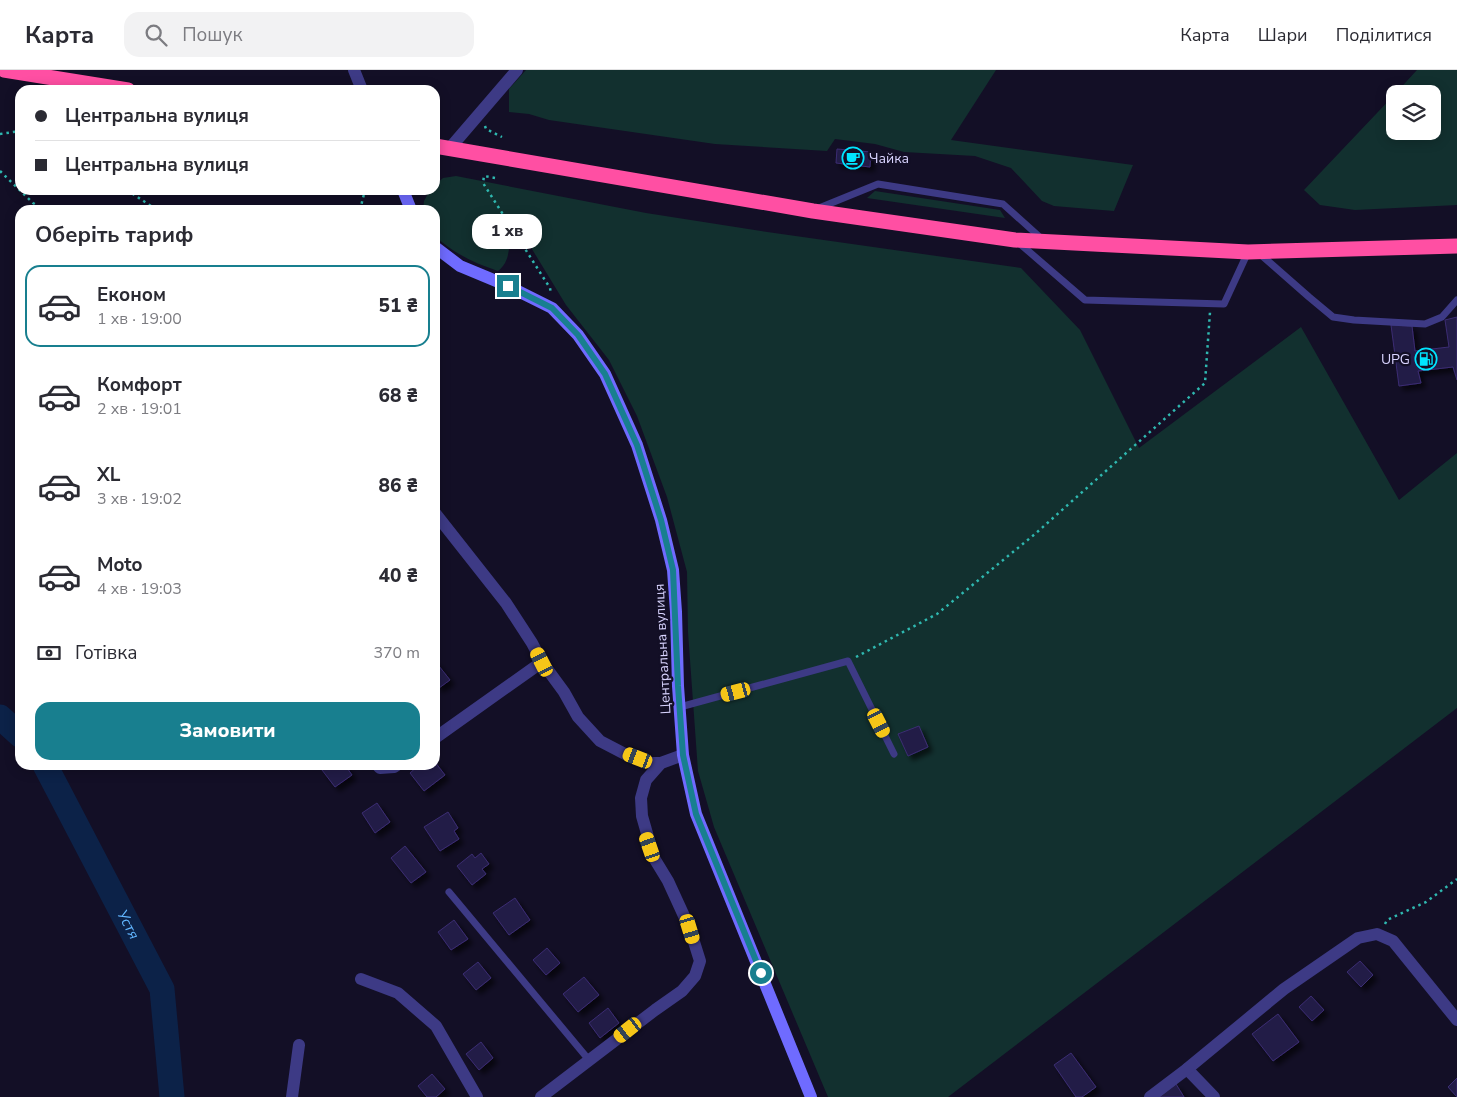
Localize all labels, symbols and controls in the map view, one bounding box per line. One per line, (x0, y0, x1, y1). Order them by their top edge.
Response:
search box (124, 12, 474, 57)
text: Карта (25, 19, 94, 51)
icon: search (142, 21, 170, 49)
text: Пошук (182, 22, 242, 48)
text: Карта (1180, 23, 1230, 47)
text: Шари (1258, 23, 1308, 47)
text: Поділитися (1336, 23, 1432, 47)
map controls (1386, 85, 1441, 140)
button: layers (1386, 85, 1441, 140)
text: Центральна вулиця (65, 103, 249, 129)
cafe icon: Чайка (841, 146, 865, 170)
place label: Чайка (869, 149, 909, 168)
text: Центральна вулиця (65, 152, 249, 178)
callout: 1 хв (473, 214, 543, 248)
text: Оберіть тариф (35, 220, 193, 250)
text: 1 хв (491, 220, 523, 242)
route end (497, 275, 519, 297)
text: Економ (97, 282, 166, 308)
icon: car (37, 284, 82, 329)
text: 51 ₴ (379, 293, 418, 319)
text: 1 хв · 19:00 (97, 308, 182, 330)
fuel station icon: UPG (1414, 347, 1438, 371)
place label: UPG (1381, 350, 1410, 369)
text: Комфорт (97, 372, 182, 398)
icon: car (37, 374, 82, 419)
text: 68 ₴ (379, 383, 418, 409)
text: 2 хв · 19:01 (97, 398, 182, 420)
text: XL (97, 462, 120, 488)
icon: car (37, 464, 82, 509)
text: 86 ₴ (379, 473, 418, 499)
text: 3 хв · 19:02 (97, 488, 182, 510)
text: Moto (97, 552, 143, 578)
icon: car (37, 554, 82, 599)
text: 40 ₴ (379, 563, 418, 589)
text: 4 хв · 19:03 (97, 578, 182, 600)
street label: Центральна вулиця (650, 583, 675, 715)
icon: cash (35, 639, 63, 667)
text: Готівка (75, 640, 137, 666)
text: 370 m (373, 642, 420, 664)
car (528, 645, 555, 679)
car (719, 681, 752, 703)
button: Замовити (35, 702, 420, 760)
car (865, 706, 892, 740)
car (621, 746, 654, 770)
car (638, 830, 661, 864)
water label: Устя (112, 906, 144, 943)
car (678, 912, 701, 946)
route start (750, 962, 772, 984)
car (611, 1015, 644, 1045)

